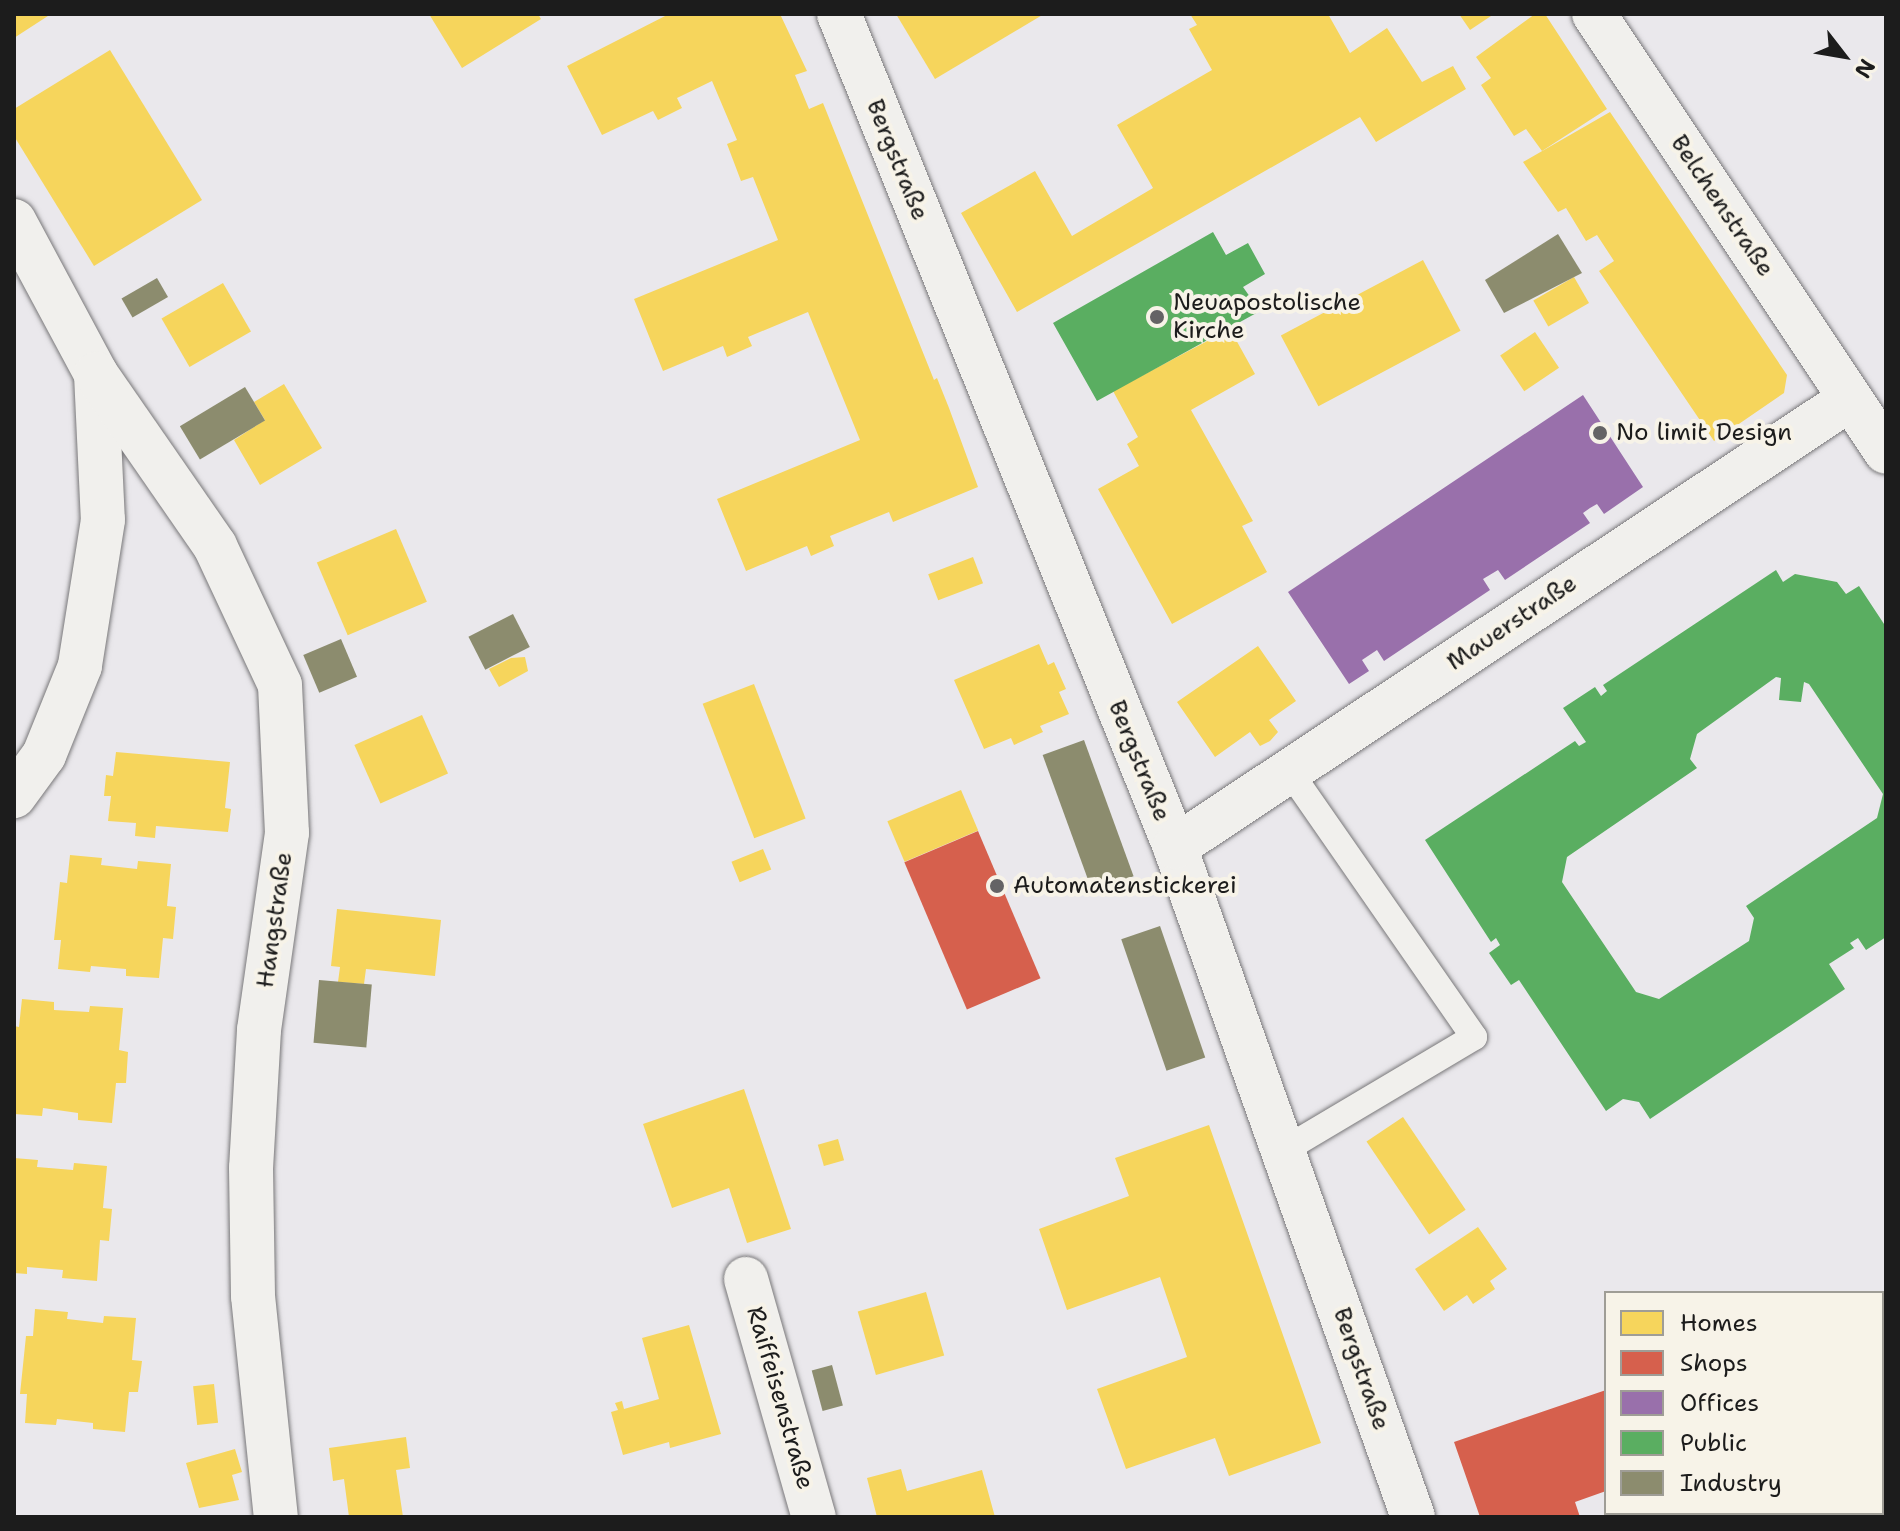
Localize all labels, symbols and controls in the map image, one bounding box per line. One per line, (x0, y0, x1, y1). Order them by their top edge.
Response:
north arrow (1804, 16, 1884, 96)
text: N (1848, 54, 1882, 84)
street label: Bergstraße (860, 96, 934, 224)
street label: Belchenstraße (1664, 130, 1780, 282)
place label: Neuapostolische Kirche (1173, 289, 1361, 345)
marker: Neuapostolische Kirche (1148, 308, 1166, 326)
place label: No limit Design (1616, 419, 1792, 447)
marker: No limit Design (1591, 424, 1609, 442)
street label: Mauerstraße (1442, 569, 1582, 677)
street label: Bergstraße (1102, 697, 1176, 825)
street label: Hangstraße (251, 850, 299, 990)
place label: Automatenstickerei (1013, 872, 1237, 900)
marker: Automatenstickerei (988, 877, 1006, 895)
legend (1604, 1291, 1884, 1515)
street label: Raiffeisenstraße (740, 1303, 820, 1493)
street label: Bergstraße (1327, 1304, 1395, 1434)
text: Homes (1680, 1307, 1758, 1339)
text: Shops (1680, 1347, 1748, 1379)
text: Offices (1680, 1387, 1759, 1419)
text: Public (1680, 1427, 1747, 1459)
text: Industry (1680, 1467, 1782, 1499)

